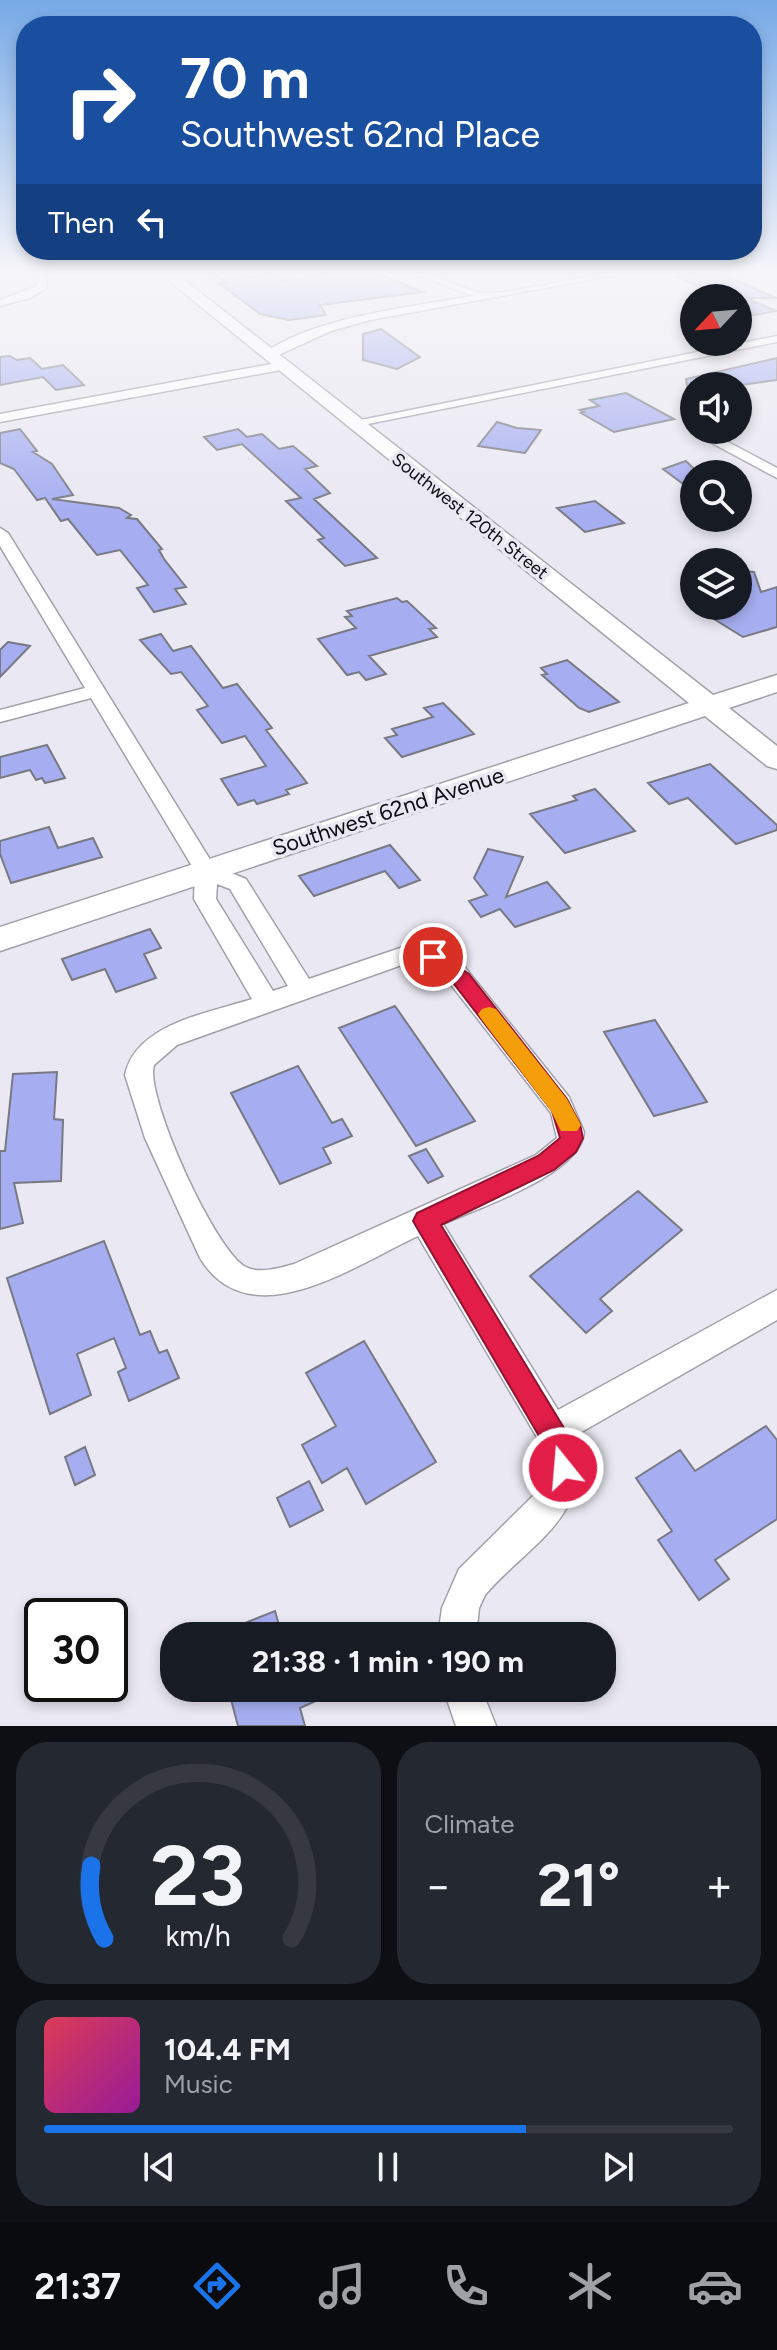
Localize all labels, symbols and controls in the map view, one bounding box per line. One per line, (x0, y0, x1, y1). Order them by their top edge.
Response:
text: 70 m (180, 45, 310, 112)
icon: right (48, 48, 152, 152)
text: Southwest 62nd Place (180, 113, 540, 156)
icon: left (130, 200, 174, 244)
text: Then (48, 204, 114, 241)
north arrow (680, 284, 752, 356)
map controls (680, 284, 752, 620)
button: sound (680, 372, 752, 444)
street label: Southwest 120th Street (387, 448, 553, 584)
button: search (680, 460, 752, 532)
button: layers (680, 548, 752, 620)
street label: Southwest 62nd Avenue (269, 761, 507, 862)
pin (399, 923, 467, 991)
icon: arrive (411, 935, 455, 979)
position arrow (521, 1426, 605, 1510)
speed limit sign: 30 (24, 1598, 128, 1702)
text: 21:38 · 1 min · 190 m (252, 1643, 524, 1680)
text: Climate (425, 1808, 514, 1840)
text: 23 (151, 1826, 245, 1926)
text: 21° (537, 1849, 620, 1921)
text: − (425, 1859, 452, 1912)
text: + (706, 1859, 733, 1912)
text: km/h (166, 1919, 231, 1953)
text: 104.4 FM (164, 2031, 291, 2068)
text: Music (164, 2068, 233, 2100)
icon: previous (137, 2145, 181, 2189)
icon: pause (366, 2145, 410, 2189)
icon: next (596, 2145, 640, 2189)
icon: directions (189, 2258, 245, 2314)
icon: music (314, 2258, 370, 2314)
icon: phone (438, 2258, 494, 2314)
icon: climate (562, 2258, 618, 2314)
icon: car (687, 2258, 743, 2314)
text: 21:37 (34, 2265, 121, 2308)

